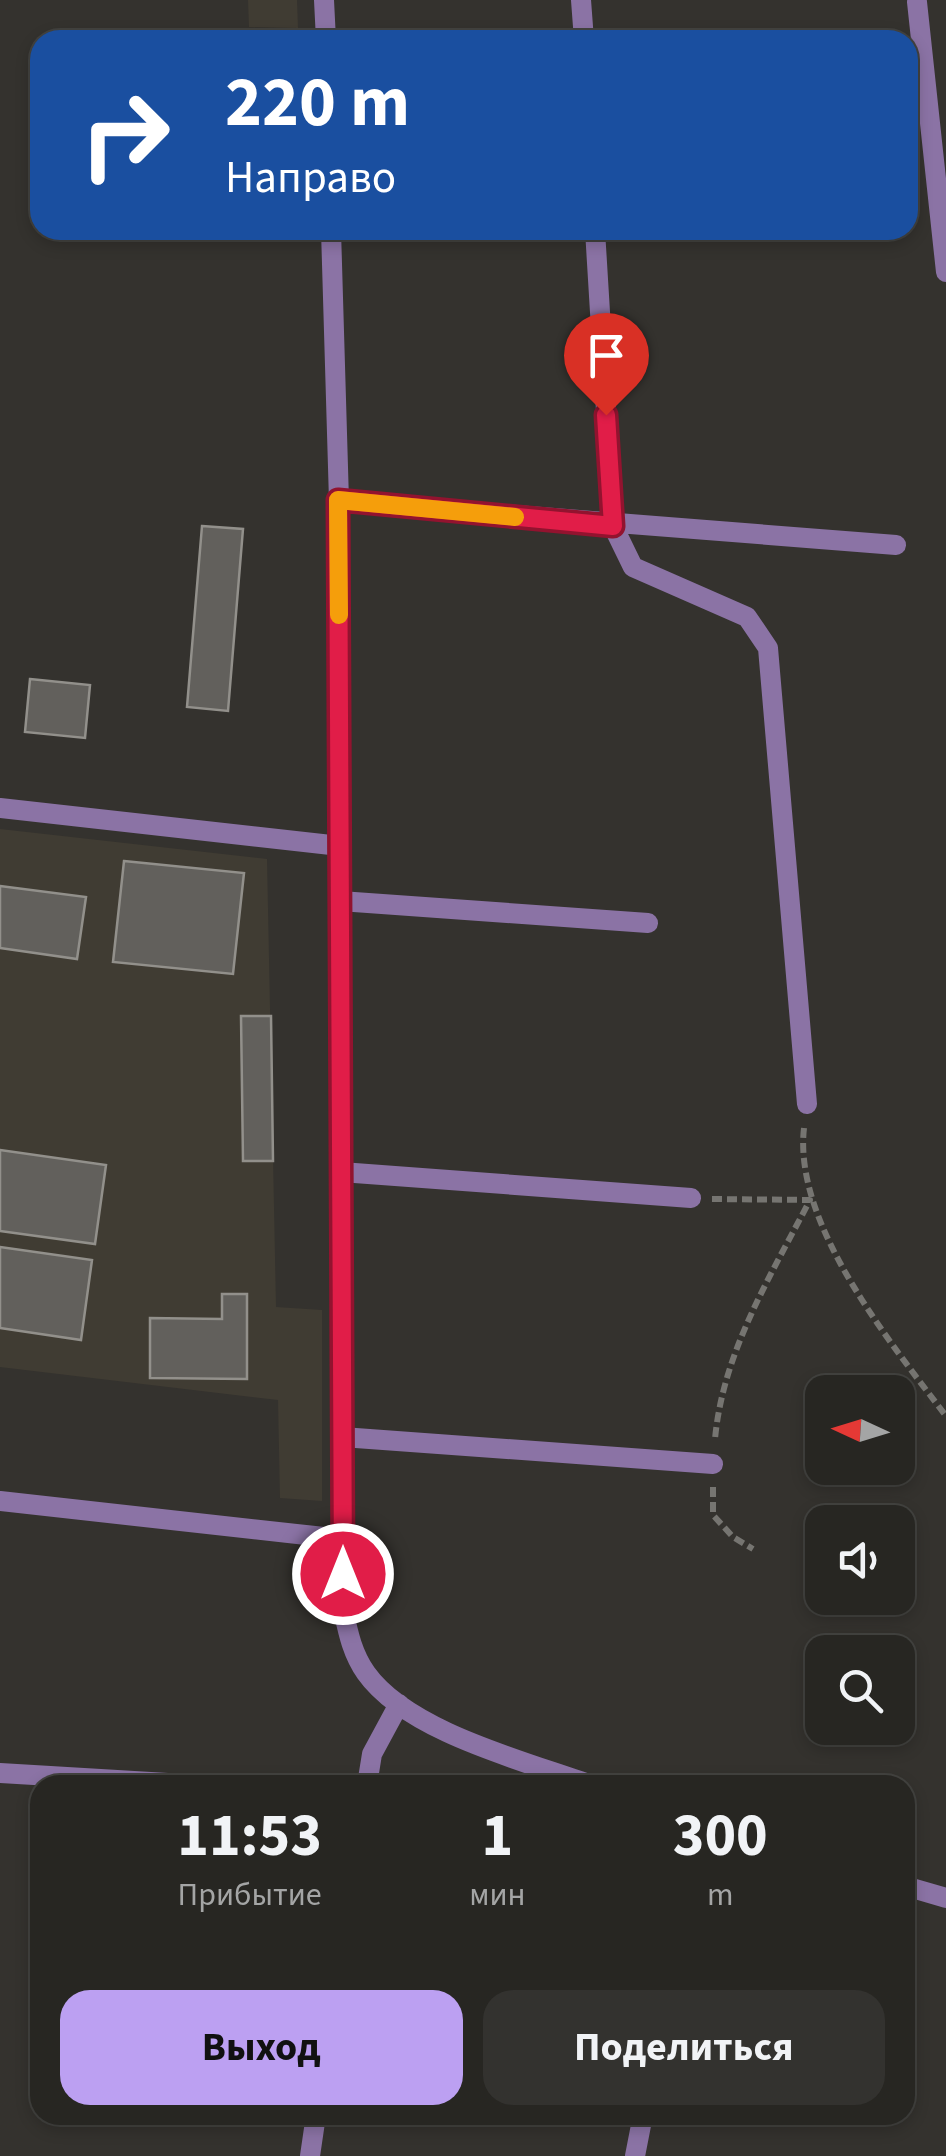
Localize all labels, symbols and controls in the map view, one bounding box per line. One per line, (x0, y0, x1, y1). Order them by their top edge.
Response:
text: 220 m (225, 53, 410, 153)
icon: right (60, 70, 190, 200)
text: Направо (225, 146, 396, 210)
pin (564, 313, 649, 416)
icon: arrive (579, 328, 634, 383)
north arrow (805, 1375, 915, 1485)
map controls (805, 1375, 915, 1745)
button: sound (805, 1505, 915, 1615)
position arrow (291, 1522, 395, 1626)
button: search (805, 1635, 915, 1745)
text: 11:53 (177, 1794, 322, 1879)
text: 1 (481, 1794, 513, 1879)
text: 300 (673, 1794, 768, 1879)
text: Прибытие (178, 1872, 322, 1918)
text: мин (469, 1872, 526, 1918)
text: m (707, 1872, 734, 1918)
button: Выход (60, 1990, 463, 2105)
button: Поделиться (483, 1990, 885, 2105)

